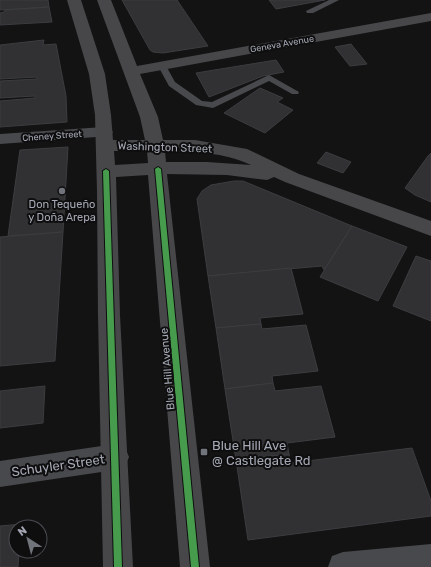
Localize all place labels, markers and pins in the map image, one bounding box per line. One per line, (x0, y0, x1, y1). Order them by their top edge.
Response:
marker: Don Tequeño y Doña Arepa (57, 186, 67, 196)
place label: Don Tequeño y Doña Arepa (28, 198, 96, 224)
place label: Blue Hill Ave @ Castlegate Rd (212, 438, 311, 469)
marker: Blue Hill Ave @ Castlegate Rd (199, 447, 209, 457)

